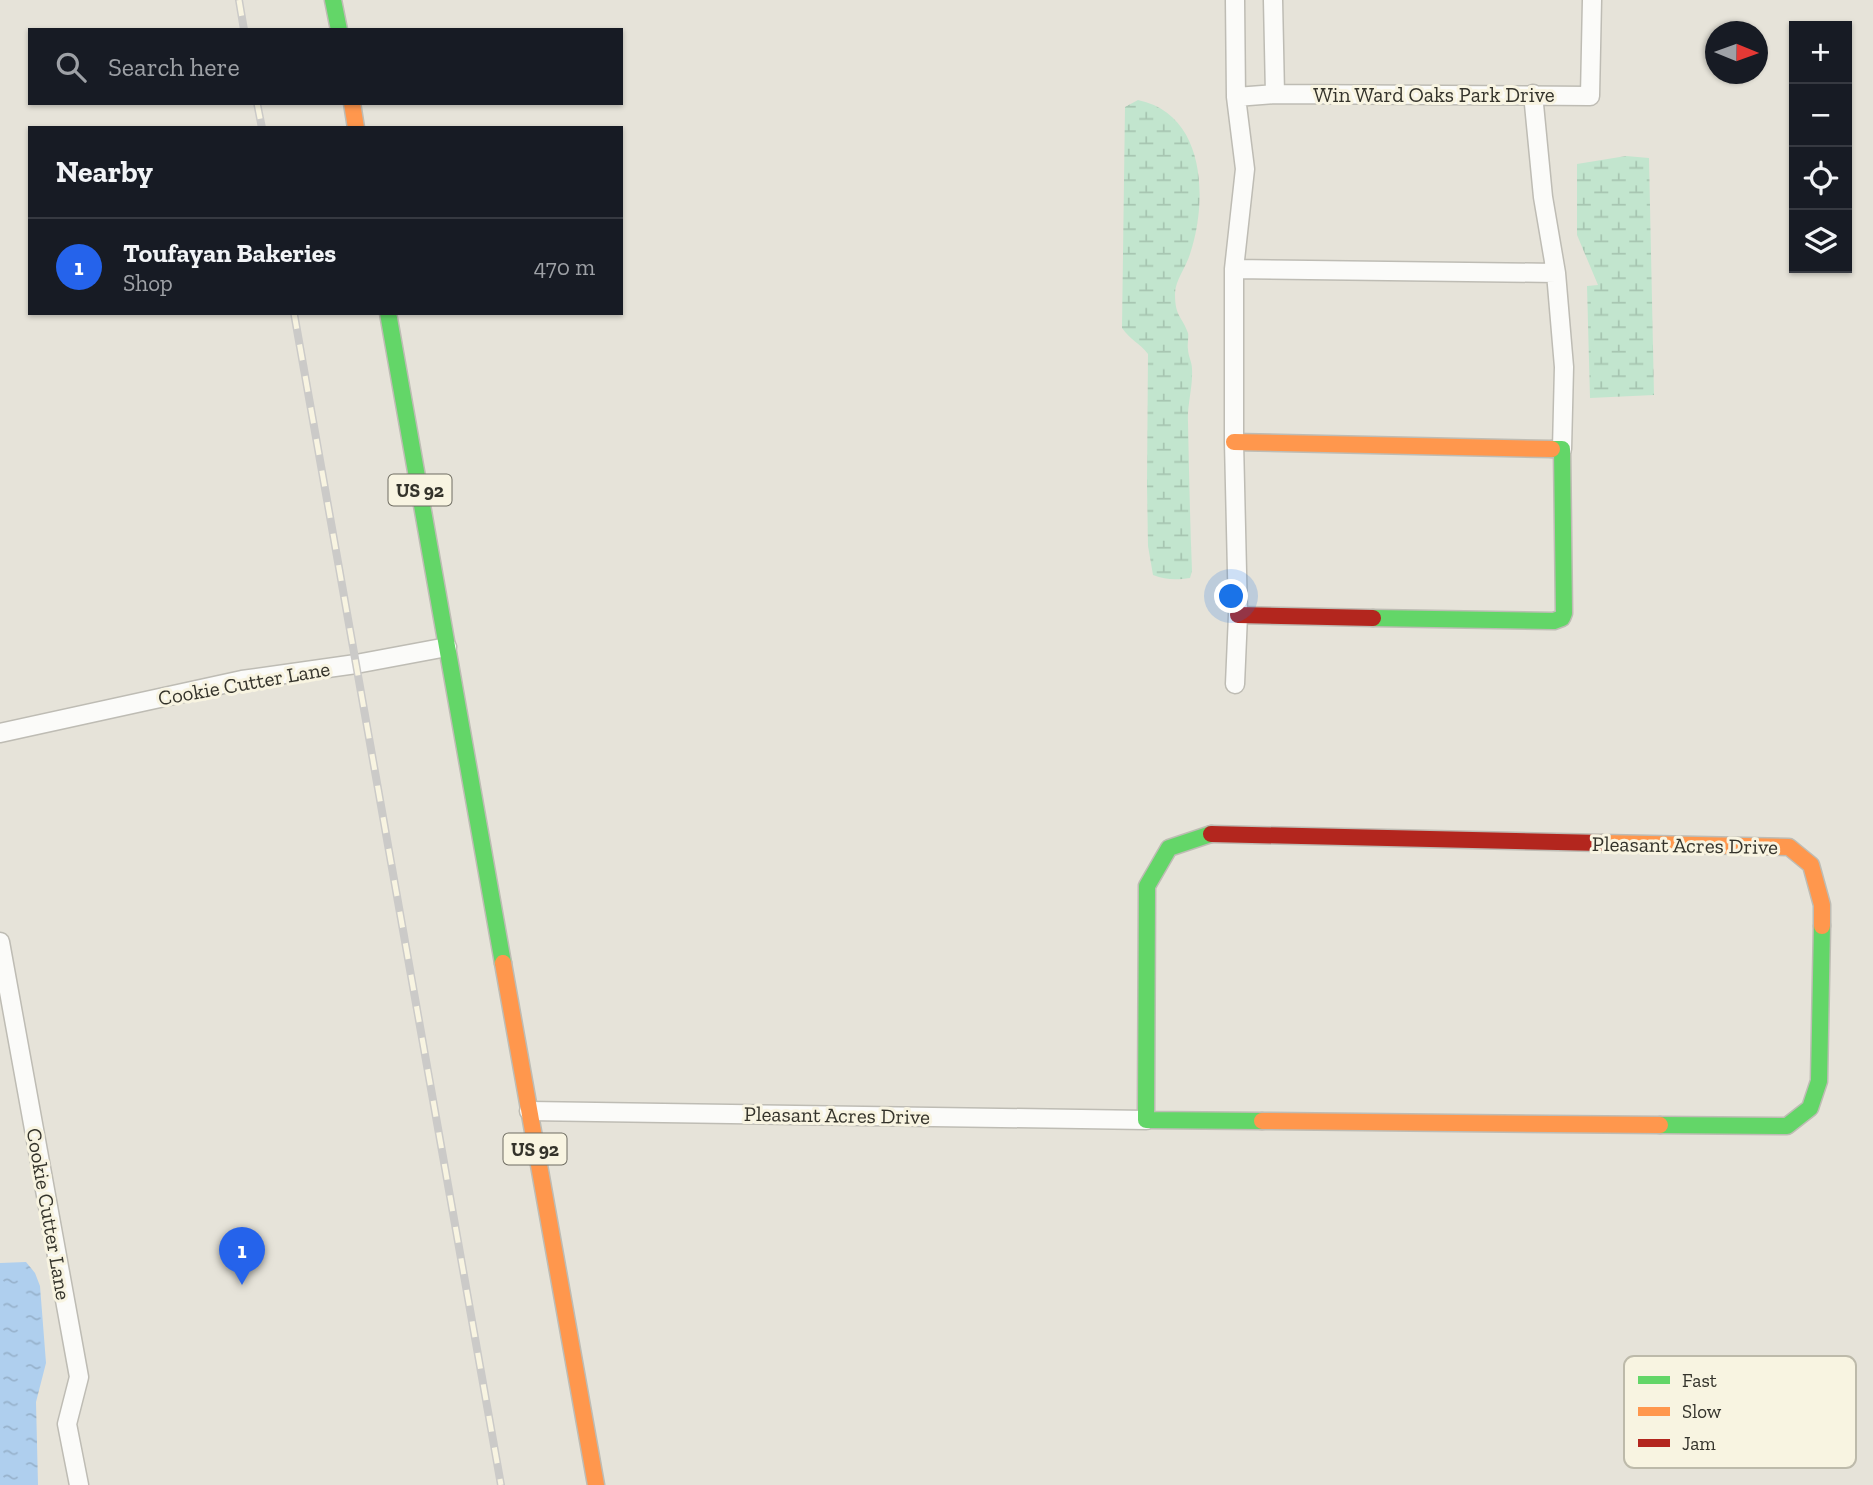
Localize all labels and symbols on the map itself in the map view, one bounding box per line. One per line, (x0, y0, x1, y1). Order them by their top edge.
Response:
north arrow (1705, 21, 1768, 84)
street label: Win Ward Oaks Park Drive (1313, 82, 1555, 107)
road number: US 92 (388, 475, 452, 505)
your location (1214, 579, 1248, 613)
street label: Cookie Cutter Lane (156, 656, 332, 710)
street label: Pleasant Acres Drive (1592, 831, 1778, 859)
street label: Pleasant Acres Drive (744, 1101, 930, 1129)
street label: Cookie Cutter Lane (22, 1126, 76, 1302)
road number: US 92 (504, 1134, 566, 1164)
pin: 1 (219, 1227, 265, 1285)
legend (1624, 1356, 1856, 1468)
text: Fast (1682, 1369, 1717, 1392)
text: Slow (1682, 1400, 1722, 1423)
text: Jam (1682, 1432, 1716, 1455)

